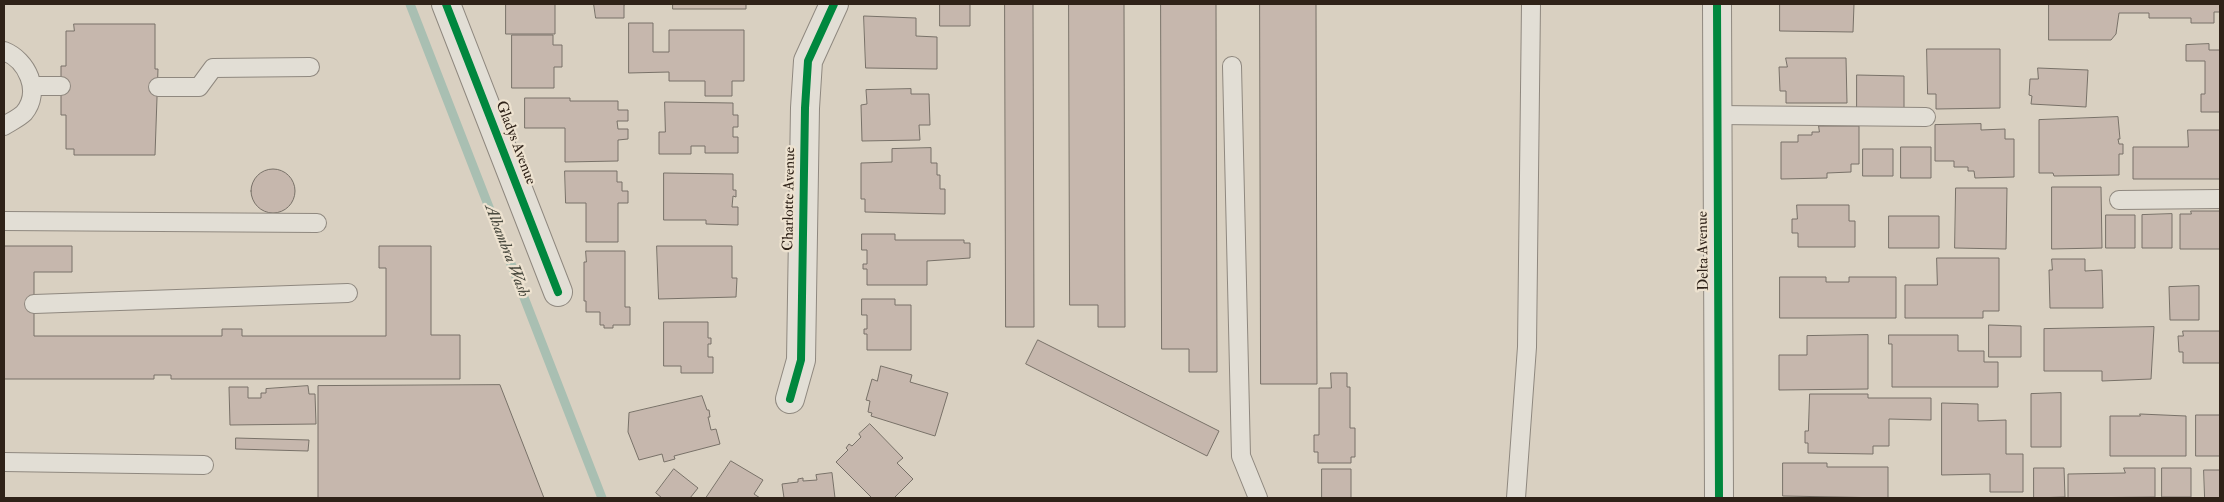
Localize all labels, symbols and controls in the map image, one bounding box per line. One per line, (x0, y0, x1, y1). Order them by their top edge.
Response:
street label: Gladys Avenue (491, 99, 539, 187)
street label: Charlotte Avenue (780, 147, 800, 251)
water label: Alhambra Wash (479, 202, 533, 300)
street label: Delta Avenue (1694, 211, 1714, 291)

